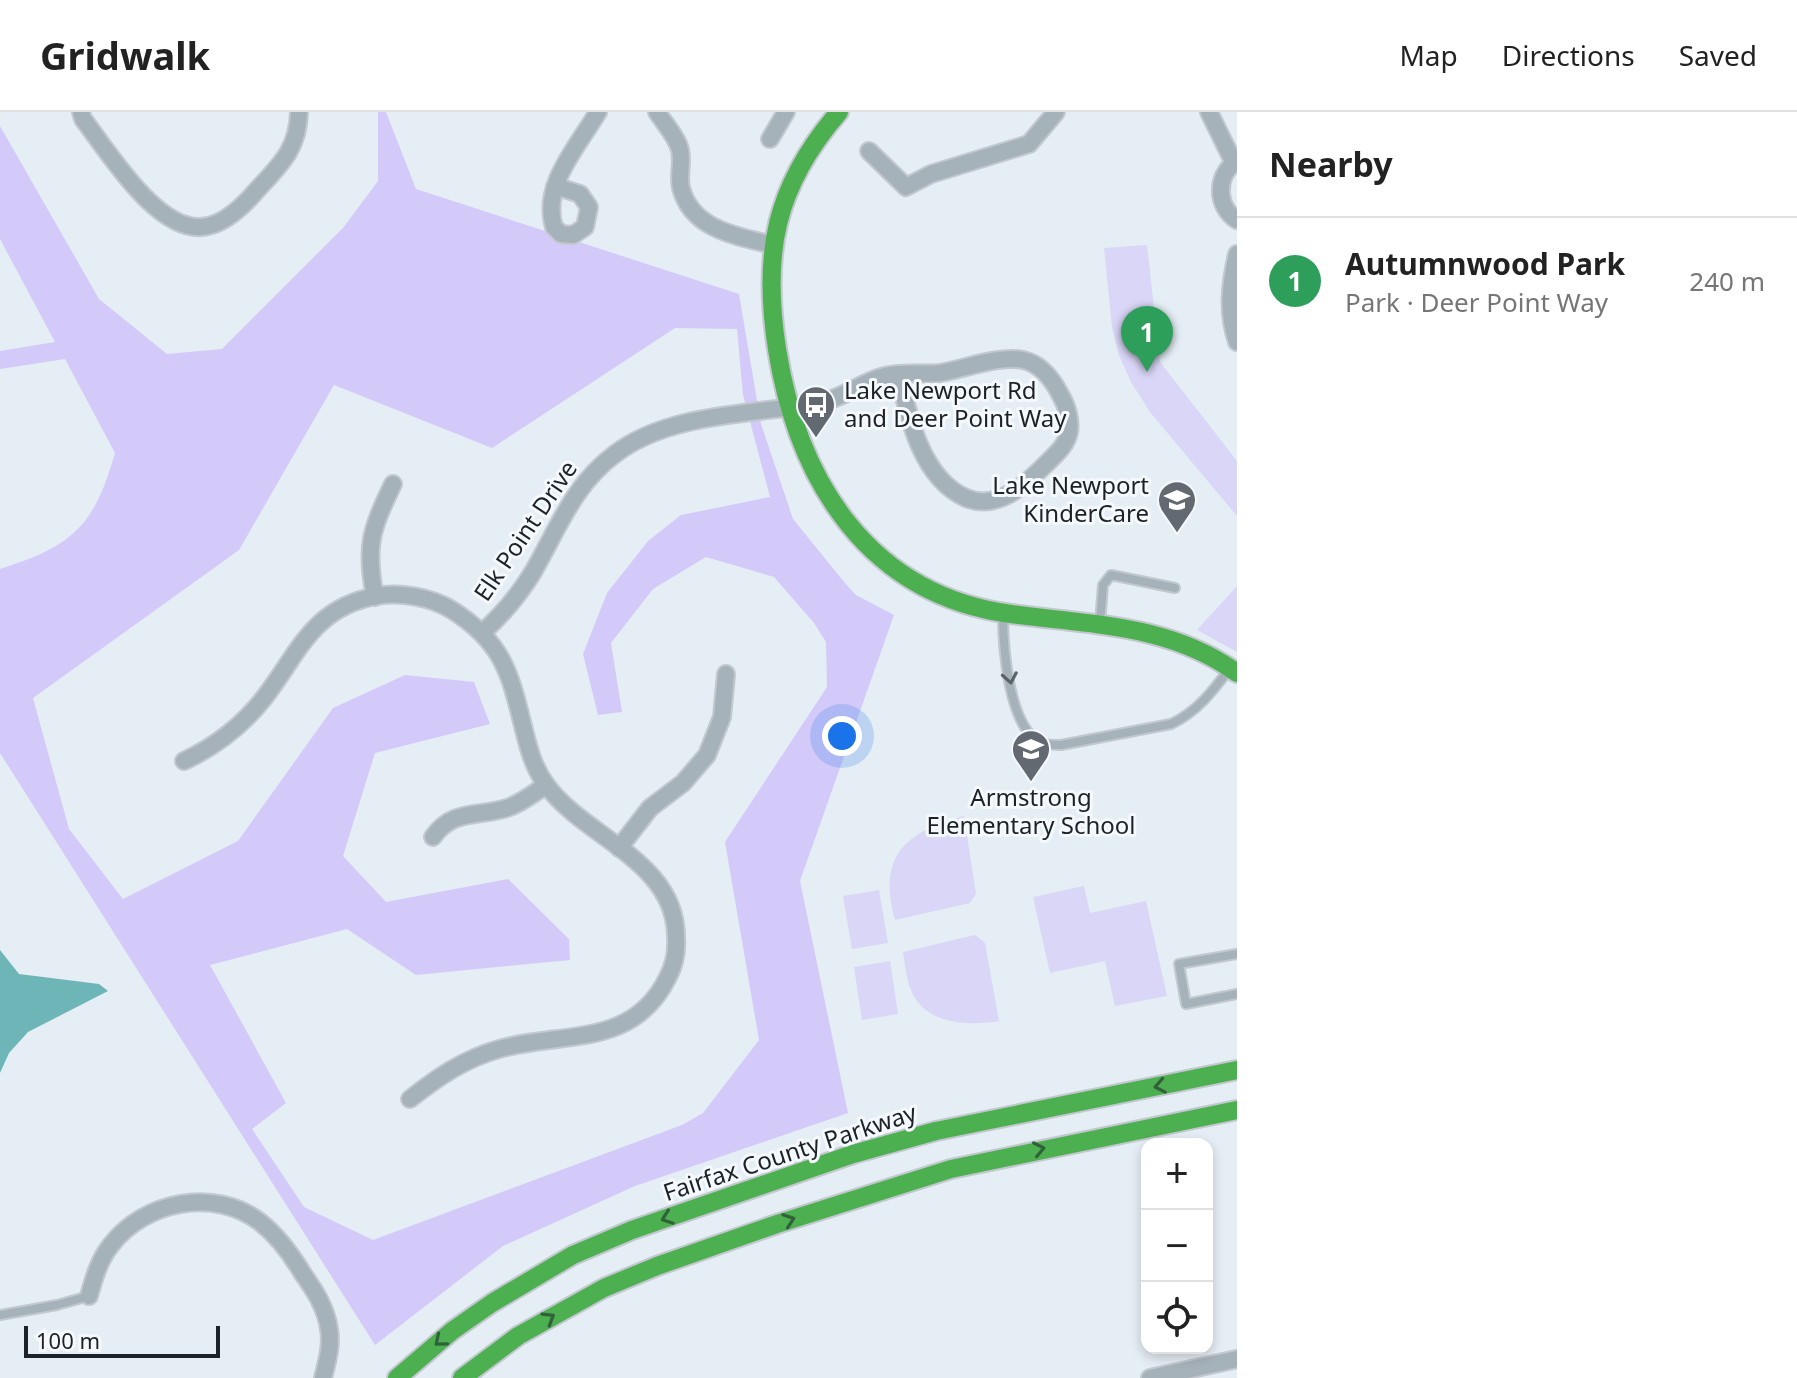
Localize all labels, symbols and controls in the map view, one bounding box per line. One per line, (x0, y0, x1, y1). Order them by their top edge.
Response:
text: Gridwalk (40, 29, 210, 81)
text: Map (1399, 36, 1458, 74)
text: Directions (1502, 36, 1635, 74)
text: Saved (1679, 36, 1757, 74)
text: Nearby (1269, 141, 1393, 187)
text: Autumnwood Park (1345, 243, 1625, 284)
text: 1 (1288, 263, 1302, 299)
text: 240 m (1689, 263, 1765, 299)
text: Park · Deer Point Way (1345, 284, 1608, 320)
pin: 1 (1121, 306, 1173, 372)
place label: Lake Newport Rd and Deer Point Way (844, 373, 1067, 434)
bus stop icon: Lake Newport Rd and Deer Point Way (795, 384, 837, 439)
street label: Elk Point Drive (466, 453, 584, 607)
place label: Lake Newport KinderCare (992, 468, 1149, 529)
school or university icon: Lake Newport KinderCare (1156, 479, 1198, 534)
one-way arrow (1000, 671, 1017, 685)
your location (822, 716, 862, 756)
school or university icon: Armstrong Elementary School (1010, 728, 1052, 783)
place label: Armstrong Elementary School (926, 780, 1136, 841)
one-way arrow (1154, 1076, 1167, 1093)
street label: Fairfax County Parkway (659, 1095, 921, 1208)
map controls (1141, 1138, 1213, 1354)
button: + (1141, 1138, 1213, 1210)
one-way arrow (1032, 1141, 1046, 1158)
one-way arrow (661, 1208, 675, 1225)
button: − (1141, 1210, 1213, 1282)
one-way arrow (782, 1213, 796, 1229)
button: locate (1141, 1282, 1213, 1354)
one-way arrow (540, 1312, 555, 1327)
scale bar (24, 1322, 220, 1358)
text: 100 m (36, 1325, 100, 1355)
one-way arrow (434, 1331, 449, 1346)

